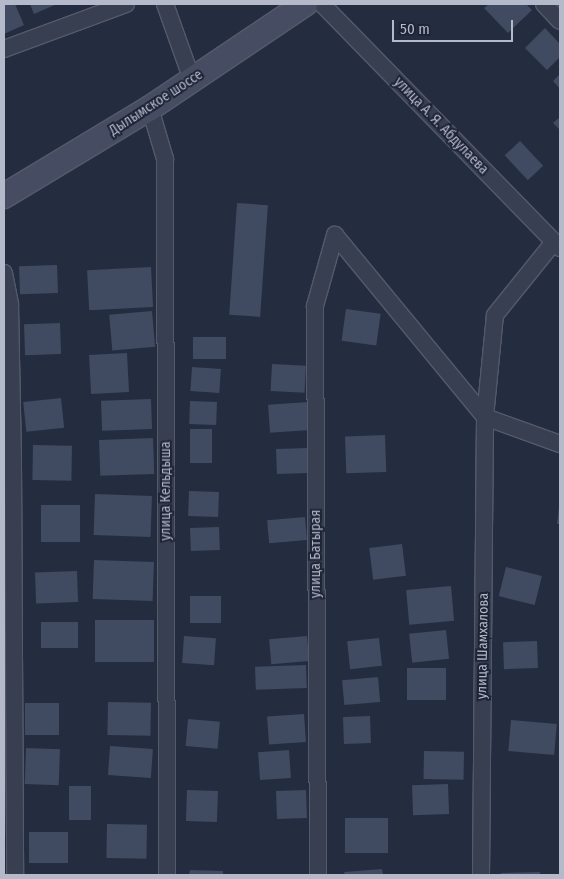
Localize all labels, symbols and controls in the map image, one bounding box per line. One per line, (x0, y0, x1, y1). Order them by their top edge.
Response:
scale bar (394, 10, 515, 42)
text: 50 m (400, 20, 430, 38)
street label: Дылымское шоссе (106, 67, 206, 139)
street label: улица А. Я. Абдулаева (390, 74, 492, 178)
street label: улица Кельдыша (158, 441, 174, 541)
street label: улица Батырая (308, 510, 324, 598)
street label: улица Шамхалова (474, 593, 492, 699)

